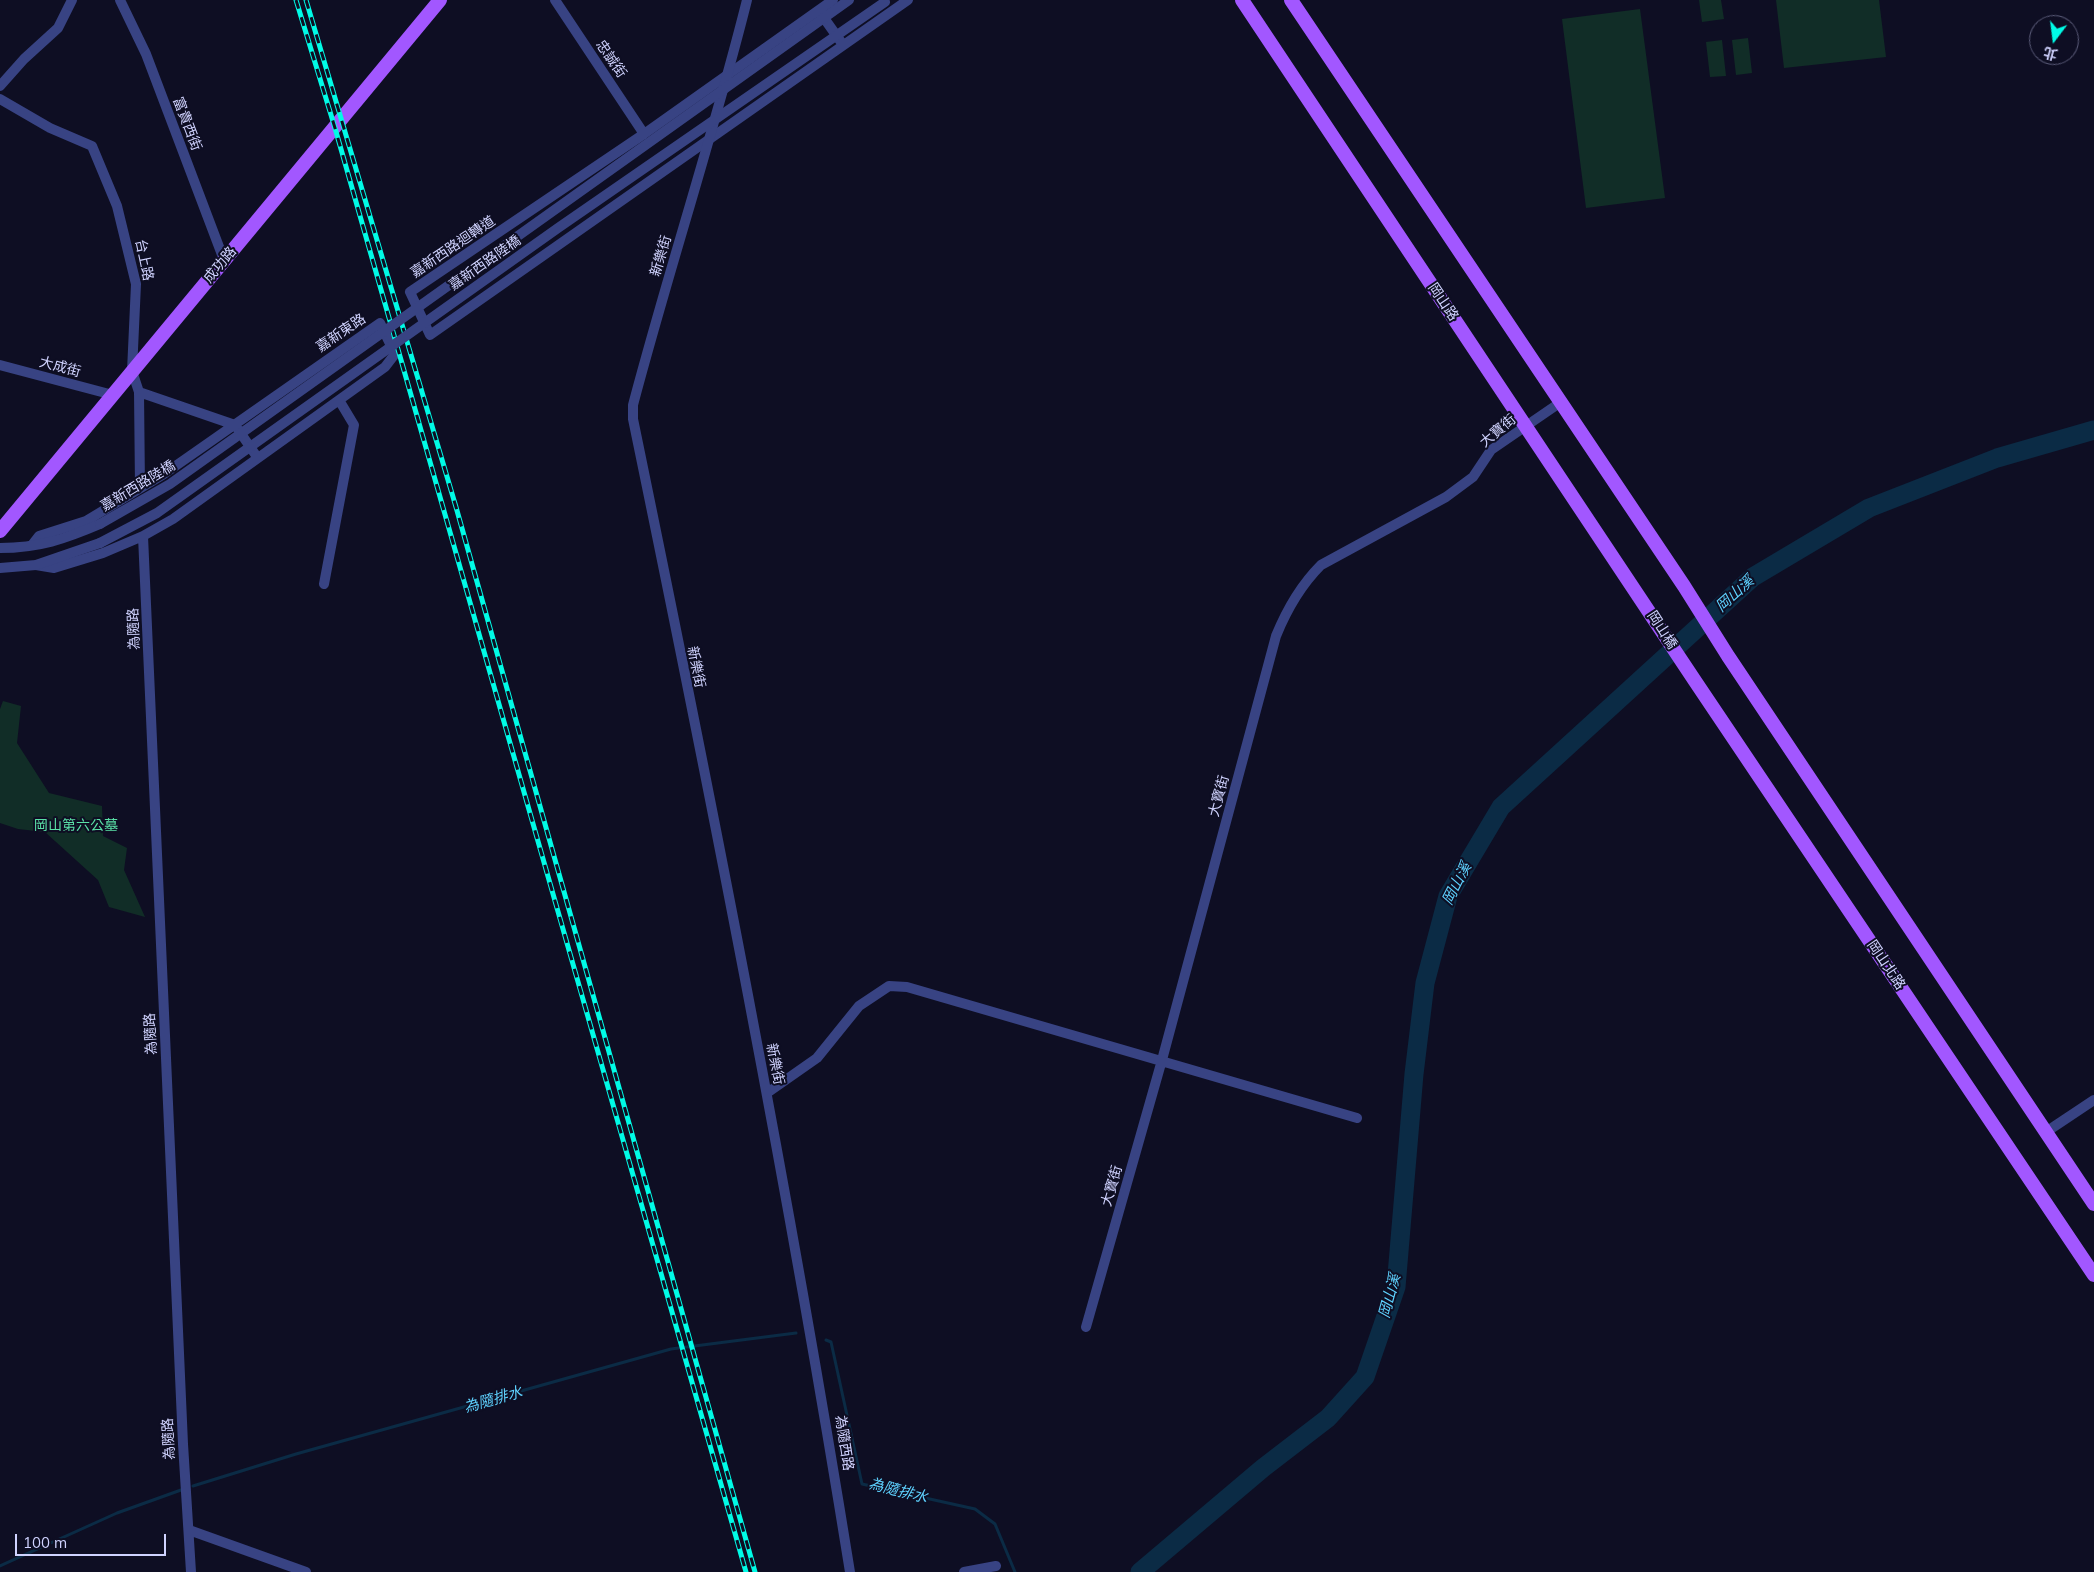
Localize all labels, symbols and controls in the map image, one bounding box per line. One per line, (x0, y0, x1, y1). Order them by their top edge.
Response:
north arrow (2029, 15, 2079, 65)
street label: 忠誠街 (592, 37, 630, 81)
text: 北 (2041, 43, 2059, 64)
street label: 富貴西街 (169, 95, 205, 153)
street label: 嘉新西路迴轉道 (408, 213, 498, 281)
street label: 嘉新西路陸橋 (446, 232, 524, 294)
street label: 新樂街 (647, 233, 675, 279)
street label: 台上路 (131, 238, 157, 282)
street label: 成功路 (200, 244, 240, 286)
street label: 岡山路 (1424, 280, 1462, 324)
street label: 嘉新東路 (313, 310, 369, 356)
street label: 大成街 (38, 353, 82, 381)
street label: 大寶街 (1477, 411, 1519, 451)
street label: 嘉新西路陸橋 (98, 457, 178, 515)
water label: 岡山溪 (1712, 572, 1758, 616)
street label: 為隨路 (125, 608, 143, 650)
street label: 岡山橋 (1644, 608, 1680, 652)
street label: 新樂街 (684, 645, 708, 689)
street label: 大寶街 (1205, 774, 1233, 818)
park label: 岡山第六公墓 (34, 818, 118, 834)
water label: 岡山溪 (1439, 860, 1475, 908)
street label: 岡山北路 (1863, 937, 1909, 993)
street label: 為隨路 (142, 1013, 160, 1055)
street label: 新樂街 (763, 1042, 787, 1086)
street label: 大寶街 (1098, 1163, 1126, 1209)
water label: 岡山溪 (1375, 1272, 1405, 1320)
water label: 為隨排水 (462, 1383, 524, 1417)
street label: 為隨西路 (831, 1414, 857, 1472)
street label: 為隨路 (160, 1418, 178, 1460)
water label: 為隨排水 (867, 1475, 929, 1507)
scale bar (18, 1524, 169, 1556)
text: 100 m (23, 1533, 67, 1552)

